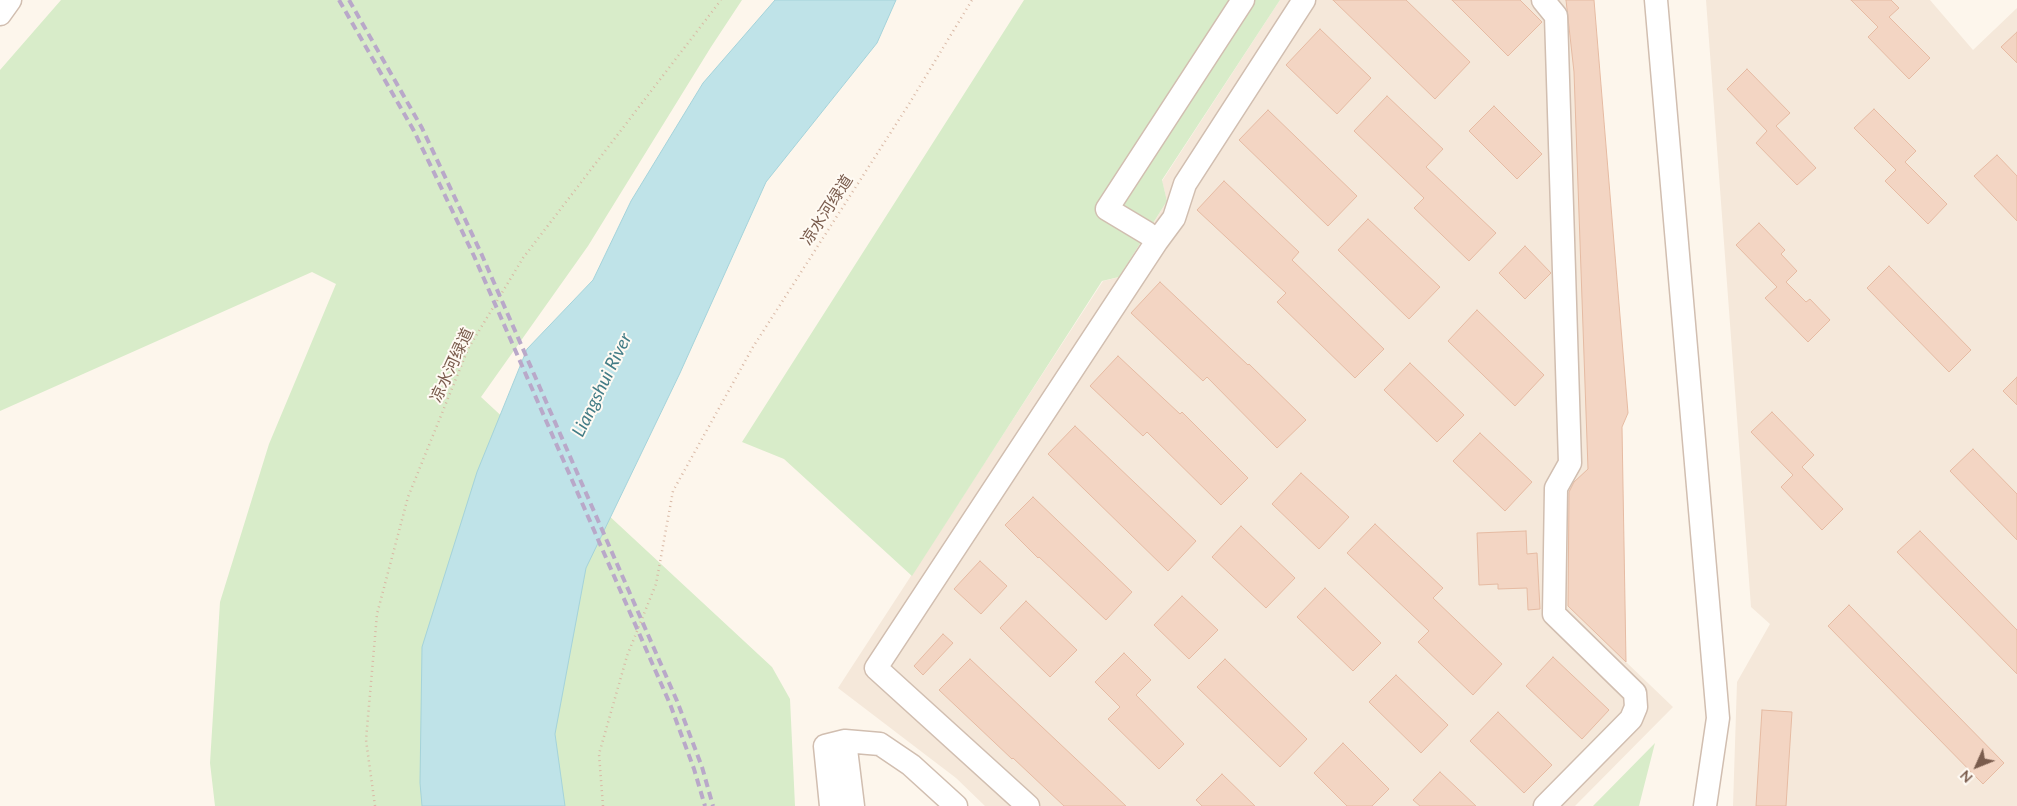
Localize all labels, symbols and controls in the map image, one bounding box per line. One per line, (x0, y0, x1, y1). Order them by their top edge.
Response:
street label: 凉水河绿道 (797, 171, 857, 249)
street label: 凉水河绿道 (426, 325, 478, 405)
water label: Liangshui River (568, 330, 636, 440)
north arrow (1952, 741, 2002, 791)
text: N (1956, 767, 1976, 787)

